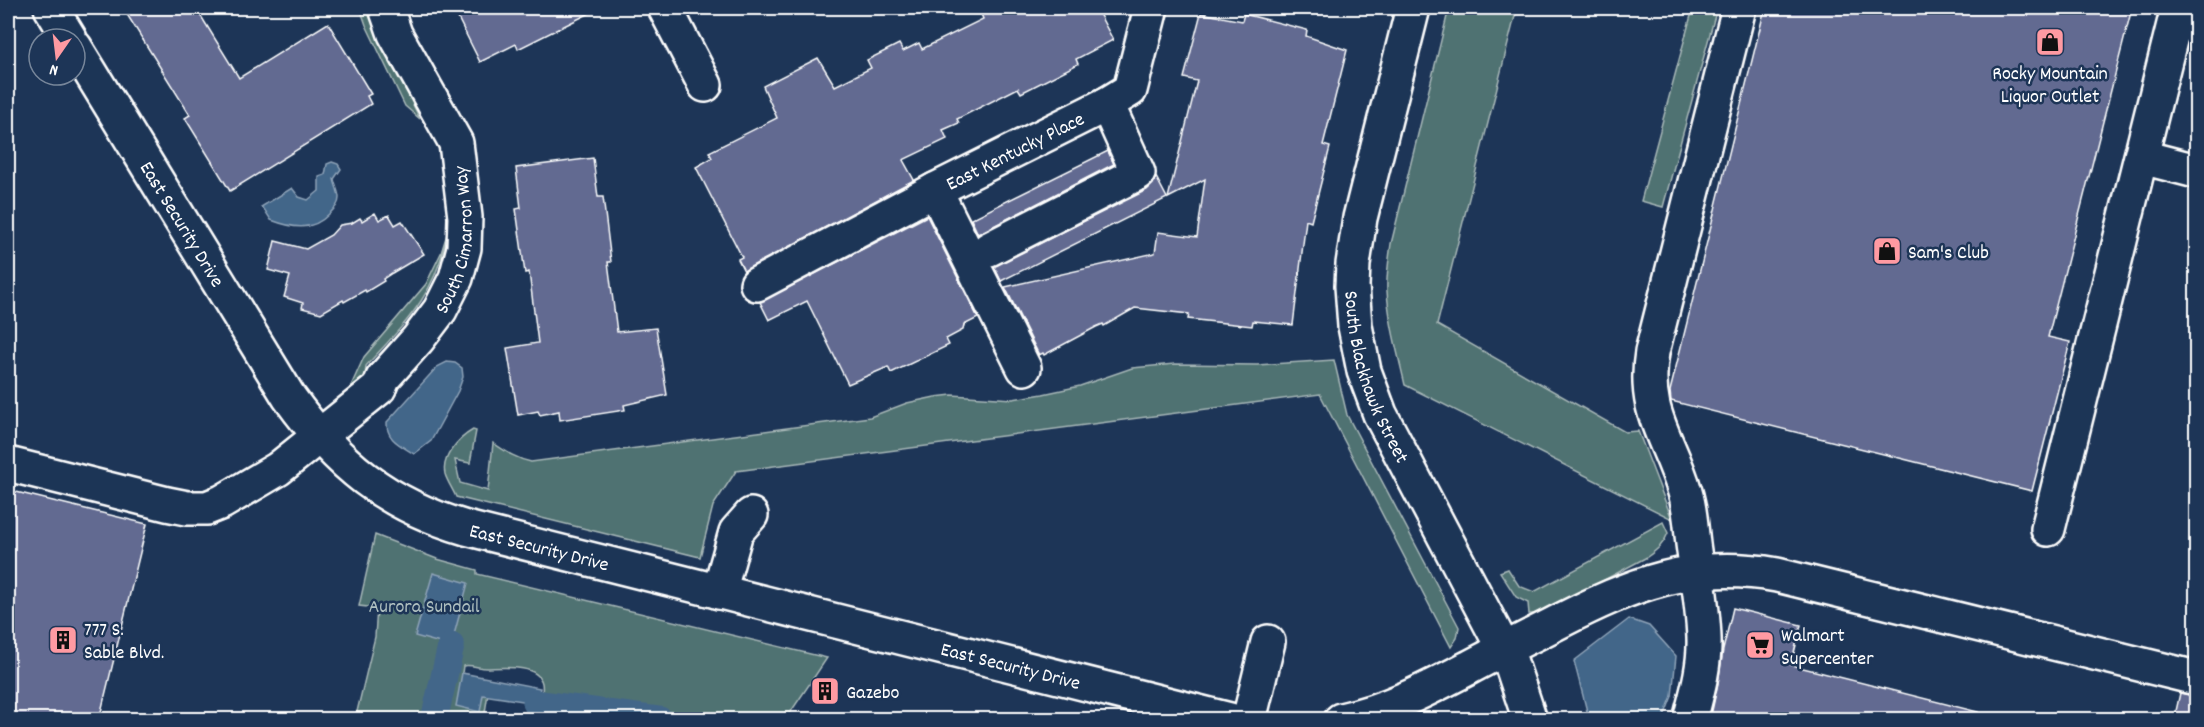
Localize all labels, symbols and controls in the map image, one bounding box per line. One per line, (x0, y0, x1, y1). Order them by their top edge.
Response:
shop icon: Rocky Mountain Liquor Outlet (2034, 26, 2066, 58)
north arrow (27, 27, 87, 87)
text: N (47, 57, 61, 81)
place label: Rocky Mountain Liquor Outlet (1992, 61, 2108, 112)
street label: East Kentucky Place (942, 106, 1090, 199)
street label: East Security Drive (131, 157, 230, 294)
street label: South Cimarron Way (429, 163, 482, 319)
shop icon: Sam's Club (1871, 235, 1903, 267)
place label: Sam's Club (1908, 240, 1989, 268)
street label: South Blackhawk Street (1335, 290, 1414, 469)
street label: East Security Drive (466, 518, 612, 580)
park label: Aurora Sundail (368, 594, 480, 622)
place label: 777 S. Sable Blvd. (84, 617, 164, 668)
place label: Walmart Supercenter (1781, 623, 1874, 674)
building icon: 777 S. Sable Blvd. (47, 624, 79, 656)
supermarket icon: Walmart Supercenter (1744, 629, 1776, 661)
street label: East Security Drive (937, 637, 1083, 699)
building icon: Gazebo (809, 675, 841, 707)
place label: Gazebo (846, 680, 900, 708)

